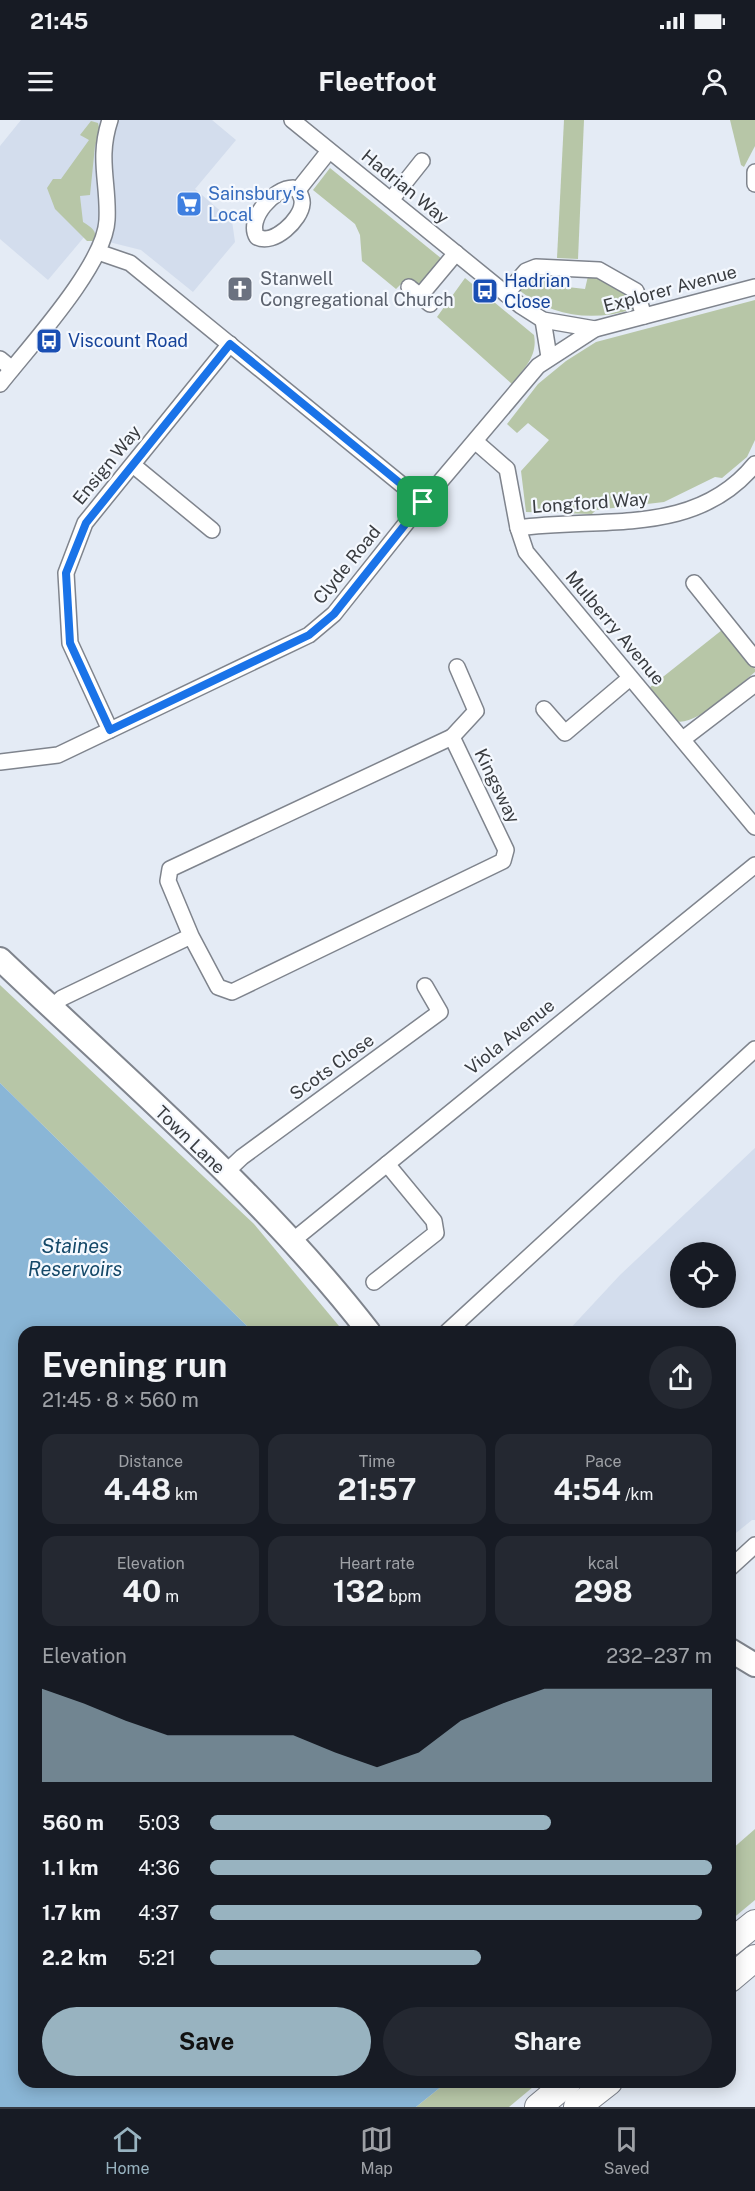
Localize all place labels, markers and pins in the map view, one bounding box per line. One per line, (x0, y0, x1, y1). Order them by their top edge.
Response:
place label: Sainsbury's Local (208, 183, 305, 225)
supermarket icon: Sainsbury's Local (174, 189, 204, 219)
place label: Stanwell Congregational Church (260, 268, 454, 310)
place label: Hadrian Close (504, 270, 570, 312)
church icon: Stanwell Congregational Church (225, 274, 255, 304)
bus stop icon: Hadrian Close (470, 276, 500, 306)
bus stop icon: Viscount Road (34, 326, 64, 356)
place label: Viscount Road (68, 330, 188, 351)
pin (397, 476, 448, 527)

